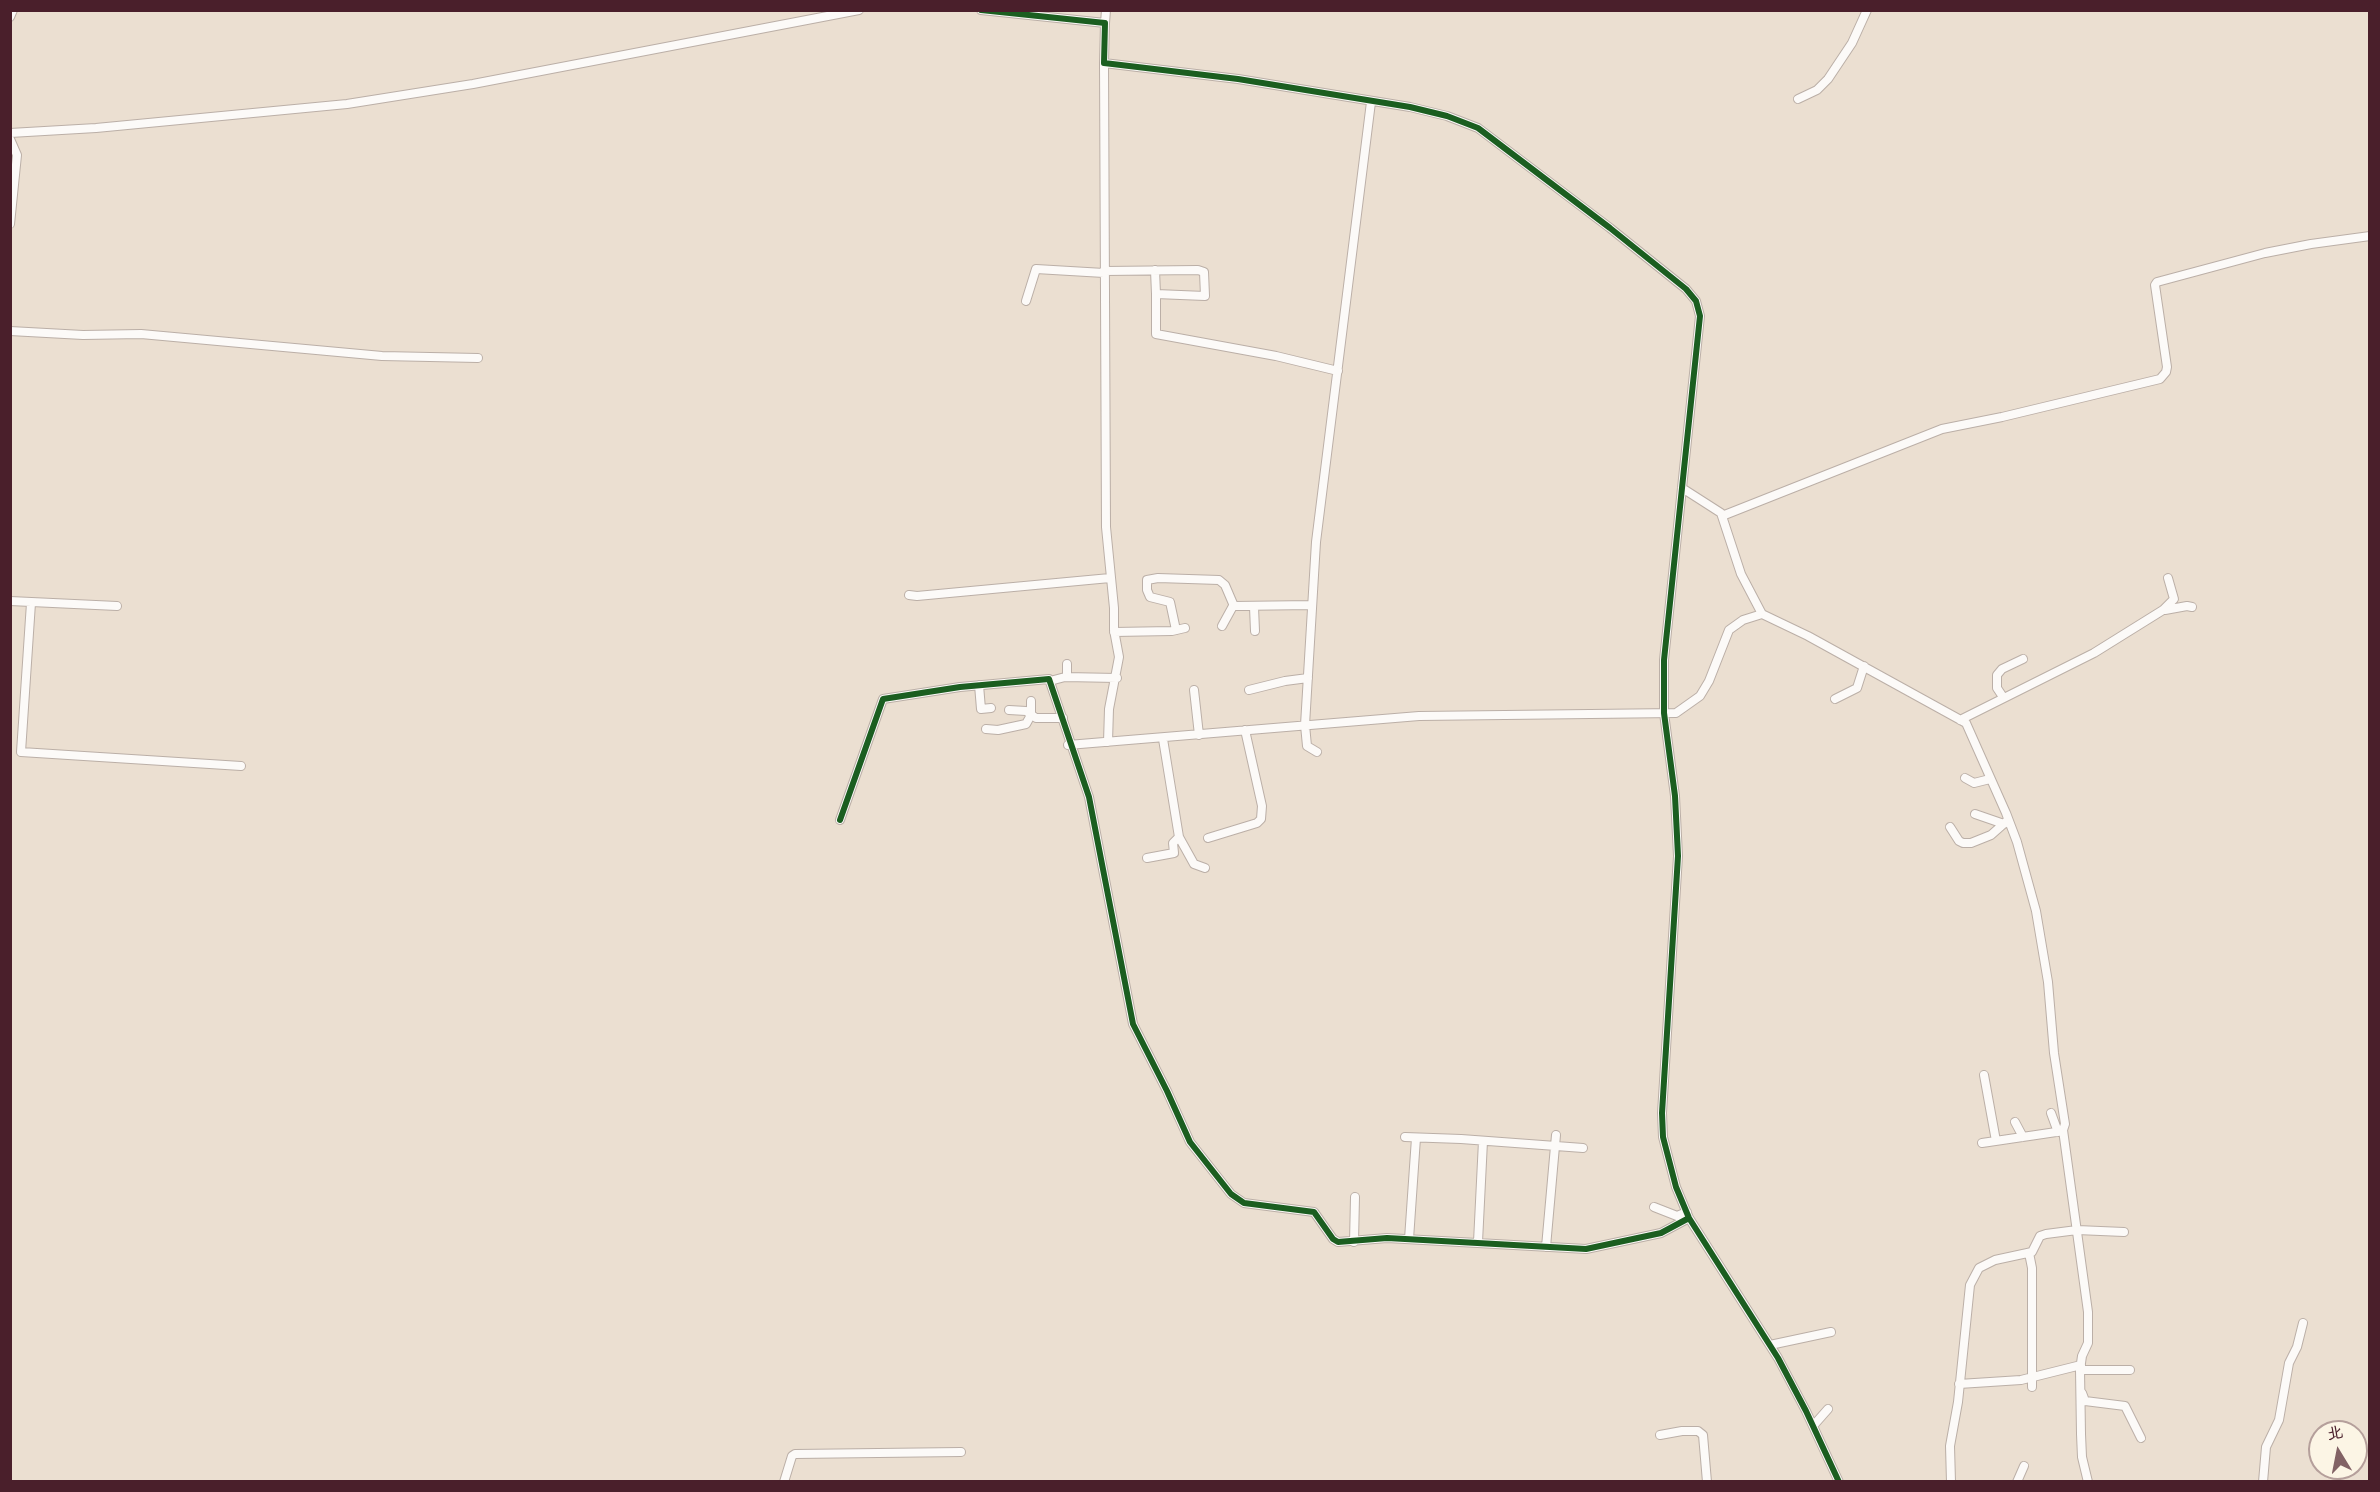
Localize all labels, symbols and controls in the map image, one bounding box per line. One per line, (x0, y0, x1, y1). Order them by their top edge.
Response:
north arrow (2308, 1420, 2368, 1480)
text: 北 (2325, 1422, 2345, 1445)

